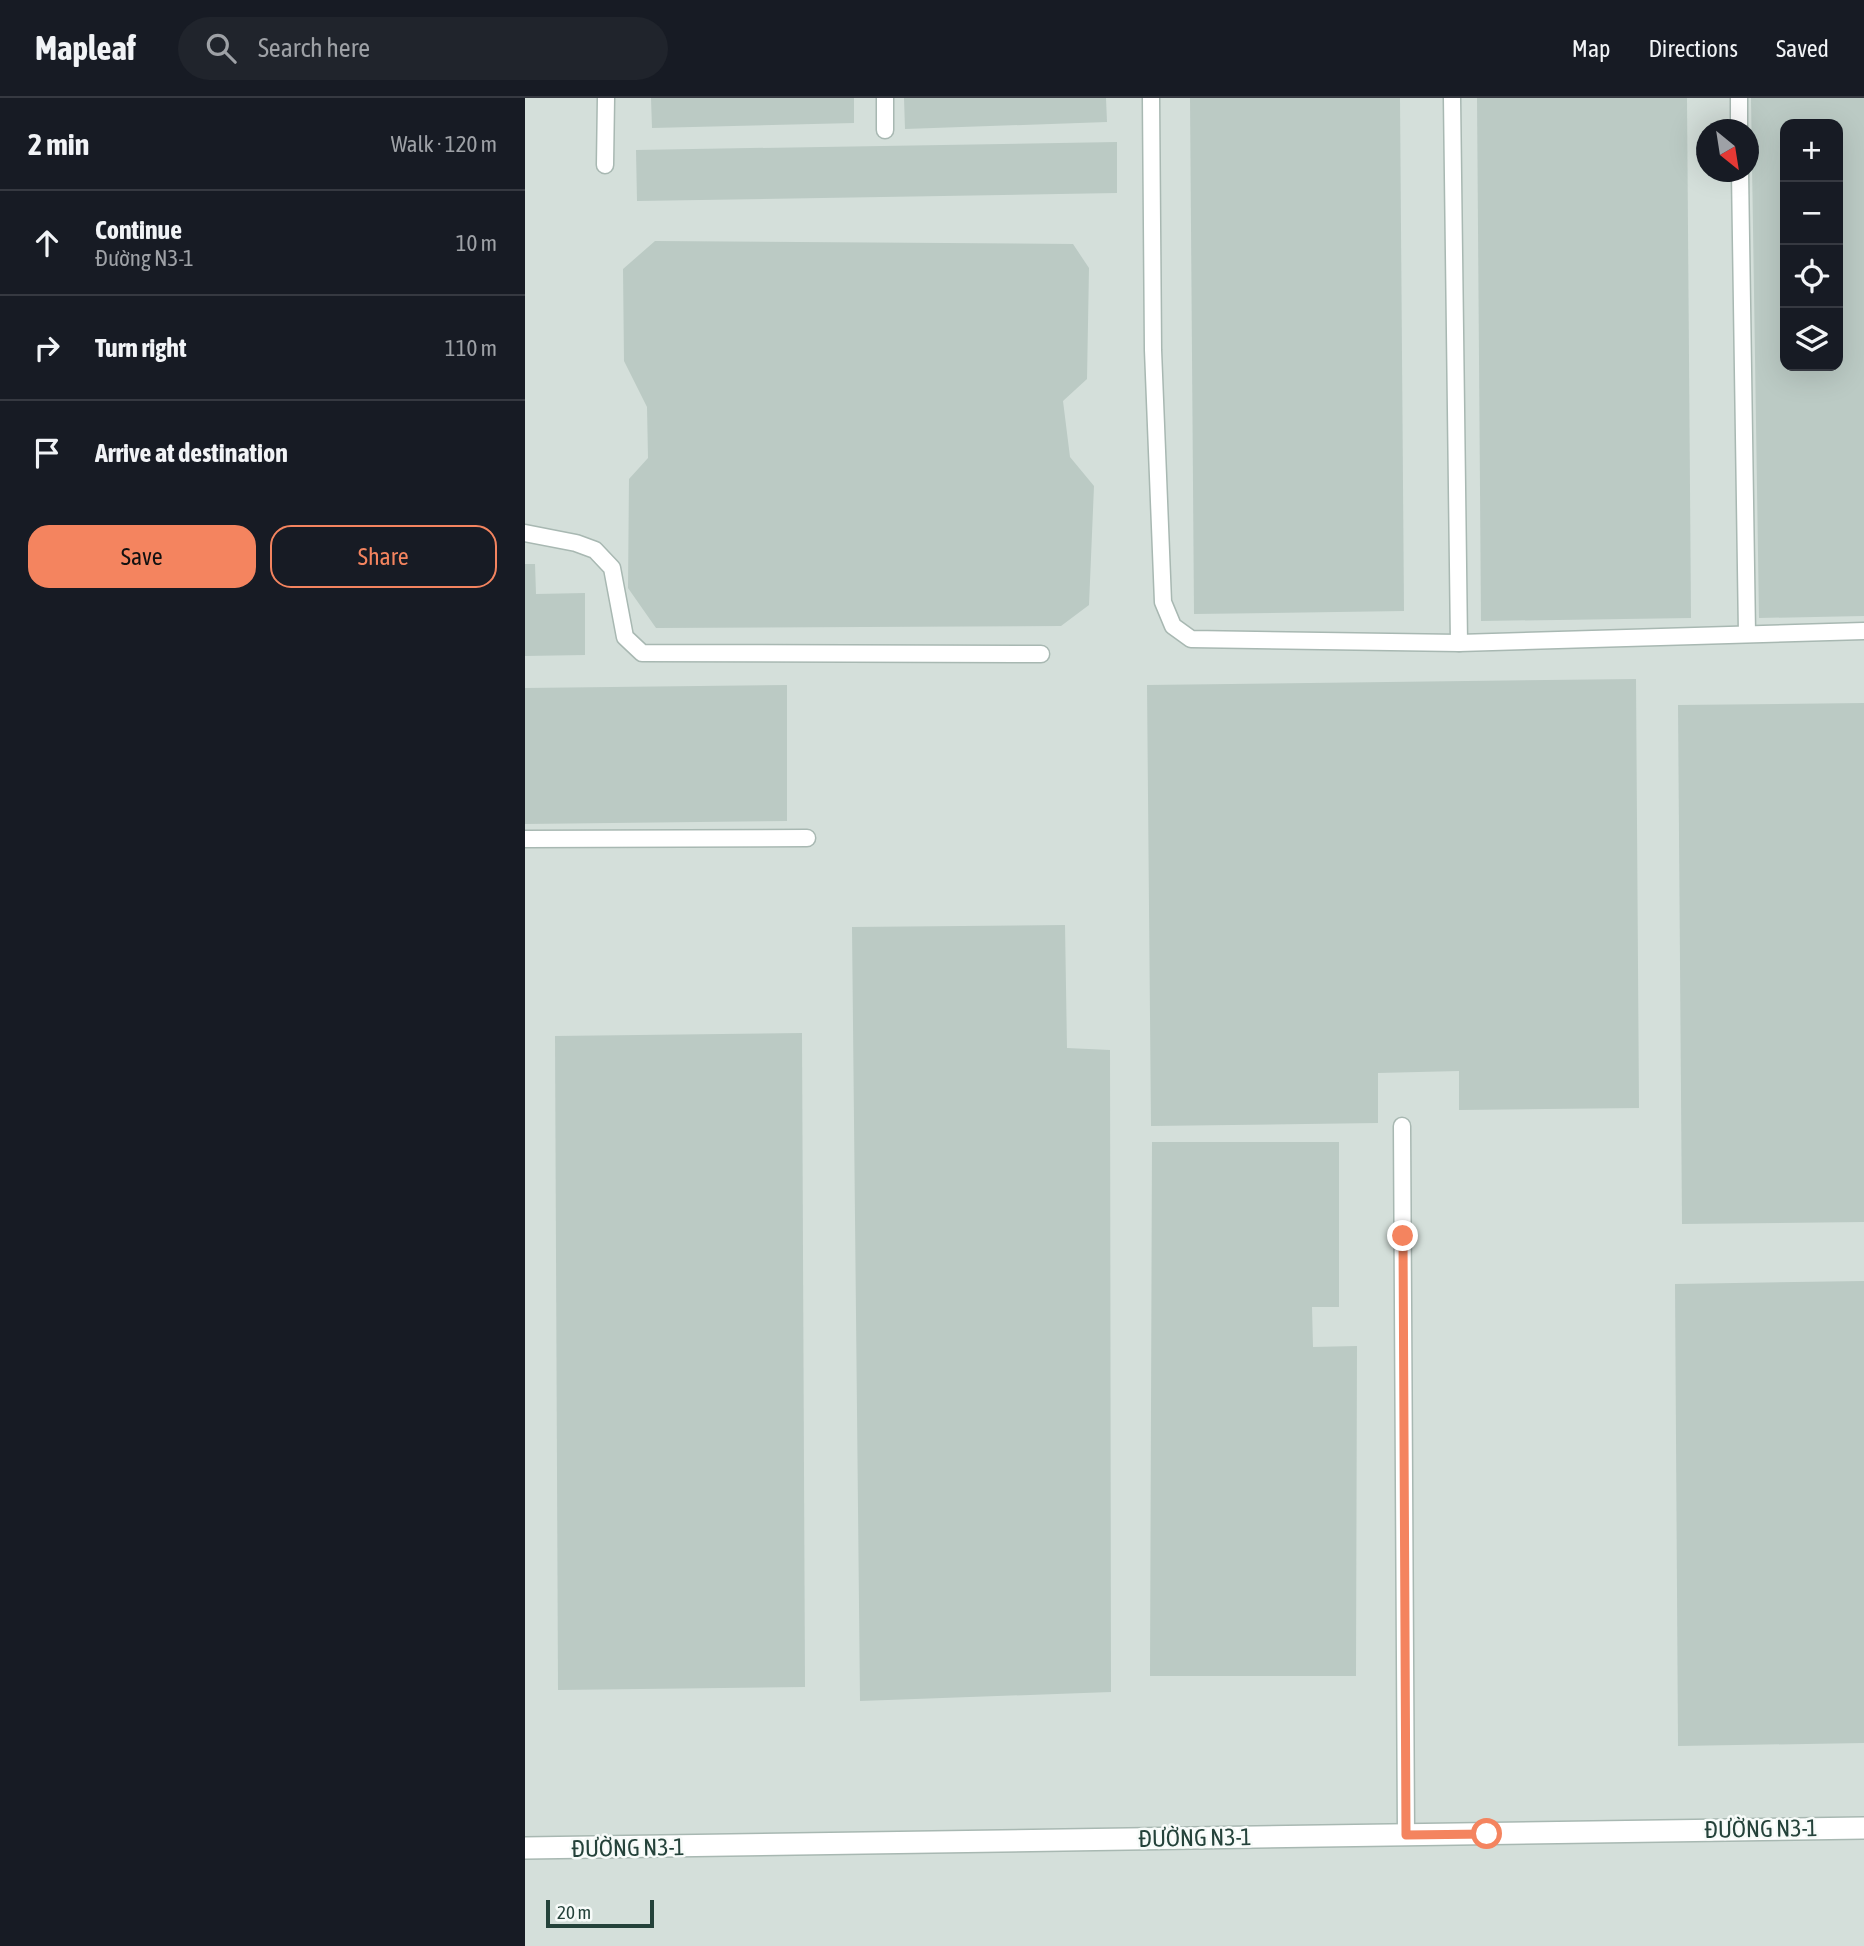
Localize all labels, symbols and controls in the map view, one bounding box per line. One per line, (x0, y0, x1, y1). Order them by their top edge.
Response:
search box (178, 17, 668, 80)
text: Mapleaf (35, 29, 136, 67)
icon: search (202, 29, 240, 67)
text: Search here (258, 33, 370, 63)
text: Map (1572, 35, 1610, 62)
text: Directions (1648, 35, 1738, 62)
text: Saved (1776, 35, 1829, 62)
north arrow (1696, 119, 1759, 182)
map controls (1780, 119, 1843, 371)
button: + (1780, 119, 1843, 182)
text: 2 min (28, 127, 89, 161)
text: Walk · 120 m (391, 131, 497, 157)
button: − (1780, 182, 1843, 245)
text: Continue (95, 215, 182, 245)
icon: ahead (28, 224, 66, 262)
text: 10 m (456, 230, 497, 256)
text: Đường N3-1 (95, 245, 194, 271)
button: locate (1780, 245, 1843, 308)
button: layers (1780, 308, 1843, 371)
icon: right (28, 329, 66, 367)
text: Turn right (95, 333, 186, 363)
text: 110 m (445, 335, 497, 361)
icon: arrive (28, 434, 66, 472)
text: Arrive at destination (95, 438, 288, 468)
button: Save (28, 525, 256, 588)
button: Share (270, 525, 497, 588)
route end (1387, 1220, 1418, 1251)
street label: ĐƯỜNG N3-1 (1704, 1814, 1818, 1843)
route start (1471, 1818, 1502, 1849)
street label: ĐƯỜNG N3-1 (1138, 1823, 1252, 1852)
street label: ĐƯỜNG N3-1 (571, 1833, 685, 1862)
scale bar (546, 1897, 655, 1929)
text: 20 m (557, 1901, 591, 1923)

